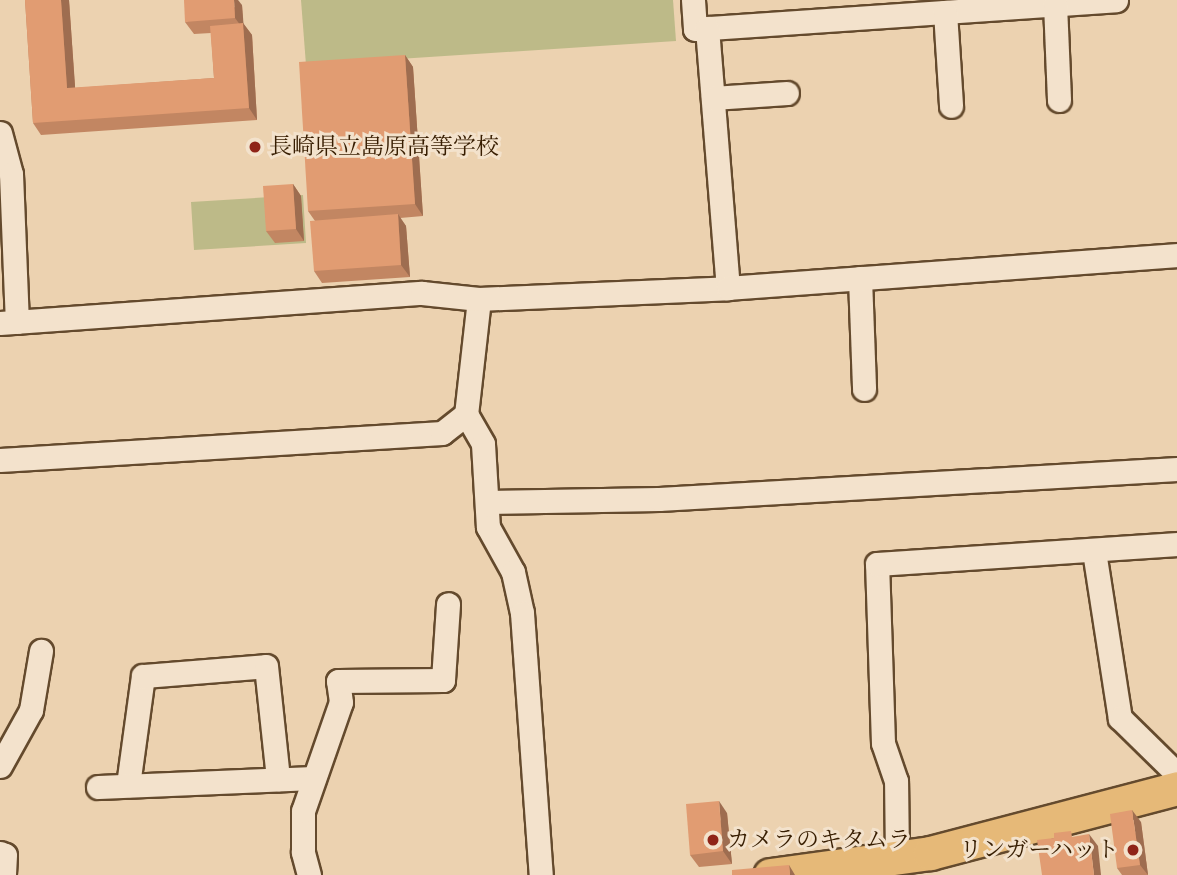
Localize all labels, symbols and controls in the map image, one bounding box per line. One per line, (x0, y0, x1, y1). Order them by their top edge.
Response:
place label: 長崎県立島原高等学校 (269, 133, 499, 161)
marker: 長崎県立島原高等学校 (247, 139, 263, 155)
place label: カメラのキタムラ (727, 826, 911, 854)
marker: カメラのキタムラ (705, 832, 721, 848)
place label: リンガーハット (958, 836, 1119, 864)
marker: リンガーハット (1125, 842, 1141, 858)

